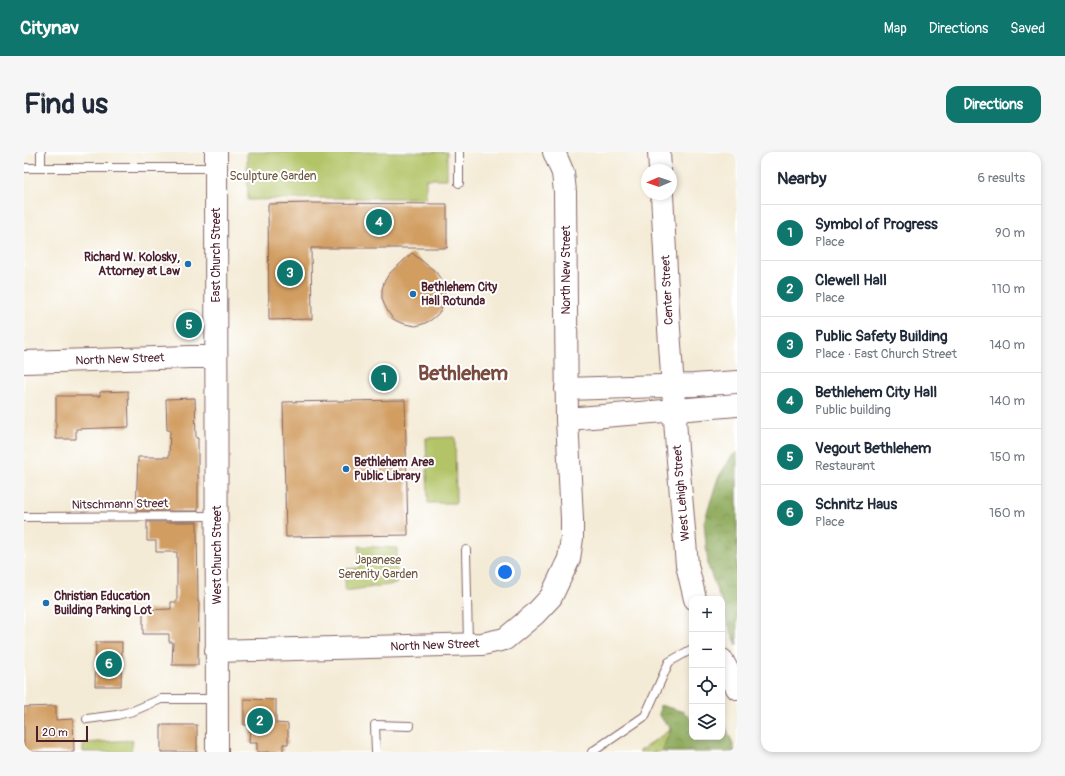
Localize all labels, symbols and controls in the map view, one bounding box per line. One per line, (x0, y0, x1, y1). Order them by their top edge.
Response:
text: Citynav (20, 16, 79, 40)
text: Map (884, 20, 907, 37)
text: Directions (929, 20, 988, 37)
text: Saved (1010, 20, 1045, 37)
button: Directions (946, 86, 1041, 123)
text: Find us (24, 87, 108, 122)
north arrow (641, 164, 677, 200)
text: Nearby (777, 168, 826, 189)
park label: Sculpture Garden (229, 169, 317, 184)
text: 6 results (978, 170, 1025, 186)
street label: East Church Street (209, 207, 224, 302)
pin: 4 (366, 207, 392, 237)
text: Symbol of Progress (815, 215, 938, 234)
street label: North New Street (559, 225, 574, 315)
text: 1 (787, 225, 793, 241)
text: 90 m (995, 225, 1025, 241)
text: Place (815, 234, 844, 250)
place label: Richard W. Kolosky, Attorney at Law (84, 250, 181, 279)
street label: Center Street (658, 254, 677, 325)
pin: 3 (277, 258, 303, 288)
marker: Richard W. Kolosky, Attorney at Law (183, 259, 193, 269)
text: Clewell Hall (815, 271, 887, 290)
place label: Bethlehem City Hall Rotunda (421, 280, 498, 309)
text: 2 (786, 281, 794, 297)
text: 110 m (992, 281, 1025, 297)
marker: Bethlehem City Hall Rotunda (408, 289, 418, 299)
text: Place (815, 290, 844, 306)
pin: 5 (176, 310, 202, 340)
text: Public Safety Building (815, 327, 948, 346)
text: 3 (786, 337, 794, 353)
text: 140 m (989, 337, 1025, 353)
text: Place · East Church Street (815, 346, 957, 362)
street label: North New Street (75, 350, 165, 369)
district label: Bethlehem (418, 361, 508, 386)
pin: 1 (371, 363, 397, 393)
text: Bethlehem City Hall (815, 383, 937, 402)
text: 4 (786, 393, 794, 409)
text: 140 m (989, 393, 1025, 409)
text: Public building (815, 402, 891, 418)
text: Vegout Bethlehem (815, 439, 931, 458)
street label: West Lehigh Street (670, 444, 693, 542)
text: 5 (786, 449, 794, 465)
text: 150 m (990, 449, 1025, 465)
place label: Bethlehem Area Public Library (354, 455, 434, 484)
text: Restaurant (815, 458, 875, 474)
marker: Bethlehem Area Public Library (341, 464, 351, 474)
text: Schnitz Haus (815, 495, 897, 514)
street label: Nitschmann Street (71, 496, 169, 513)
street label: West Church Street (210, 505, 225, 605)
text: 6 (786, 505, 794, 521)
text: 160 m (989, 505, 1025, 521)
text: Place (815, 514, 844, 530)
park label: Japanese Serenity Garden (338, 553, 418, 582)
your location (495, 562, 515, 582)
place label: Christian Education Building Parking Lot (54, 589, 153, 618)
map controls (689, 596, 725, 740)
button: + (689, 596, 725, 632)
marker: Christian Education Building Parking Lot (41, 598, 51, 608)
button: − (689, 632, 725, 668)
street label: North New Street (390, 636, 480, 655)
pin: 6 (96, 649, 122, 679)
button: locate (689, 668, 725, 704)
button: layers (689, 704, 725, 740)
pin: 2 (247, 706, 273, 736)
scale bar (36, 724, 88, 743)
text: 20 m (42, 726, 68, 739)

